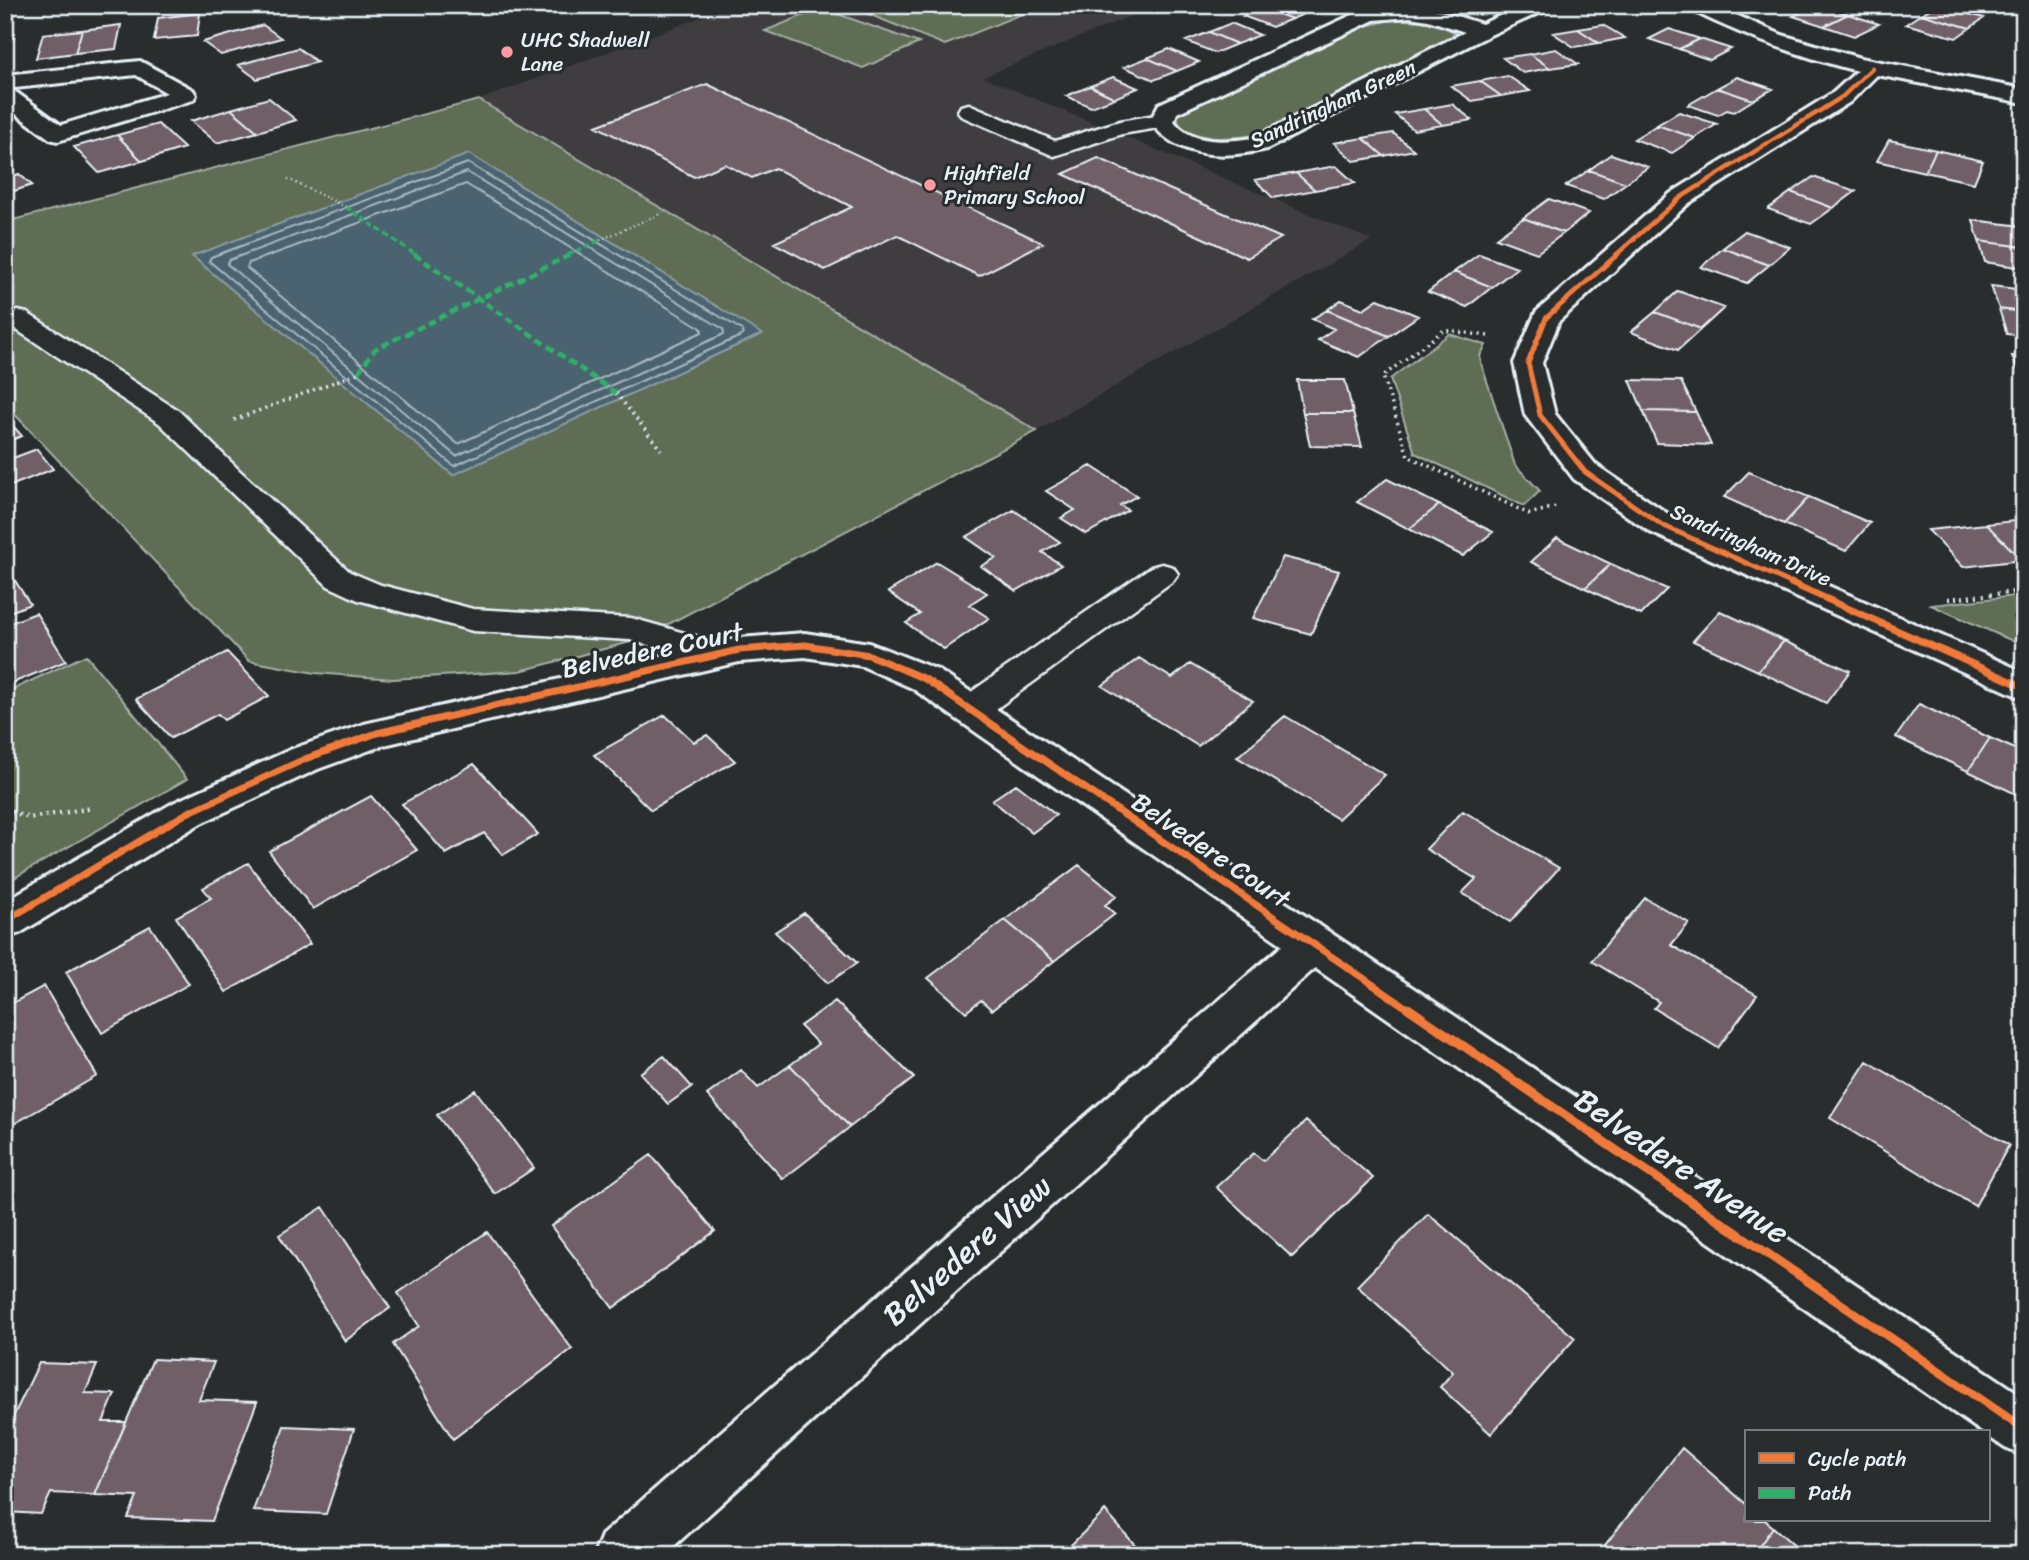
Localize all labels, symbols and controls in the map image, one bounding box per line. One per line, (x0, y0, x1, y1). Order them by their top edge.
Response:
place label: UHC Shadwell Lane (521, 21, 650, 83)
marker: UHC Shadwell Lane (499, 44, 515, 60)
street label: Sandringham Green (1243, 49, 1423, 159)
place label: Highfield Primary School (944, 154, 1086, 216)
marker: Highfield Primary School (922, 177, 938, 193)
street label: Sandringham Drive (1664, 492, 1838, 598)
street label: Belvedere Court (557, 608, 748, 692)
street label: Belvedere Court (1122, 779, 1301, 921)
street label: Belvedere Avenue (1562, 1073, 1802, 1260)
street label: Belvedere View (869, 1160, 1066, 1341)
legend (1745, 1430, 1990, 1522)
text: Cycle path (1808, 1440, 1907, 1478)
text: Path (1808, 1474, 1851, 1512)

